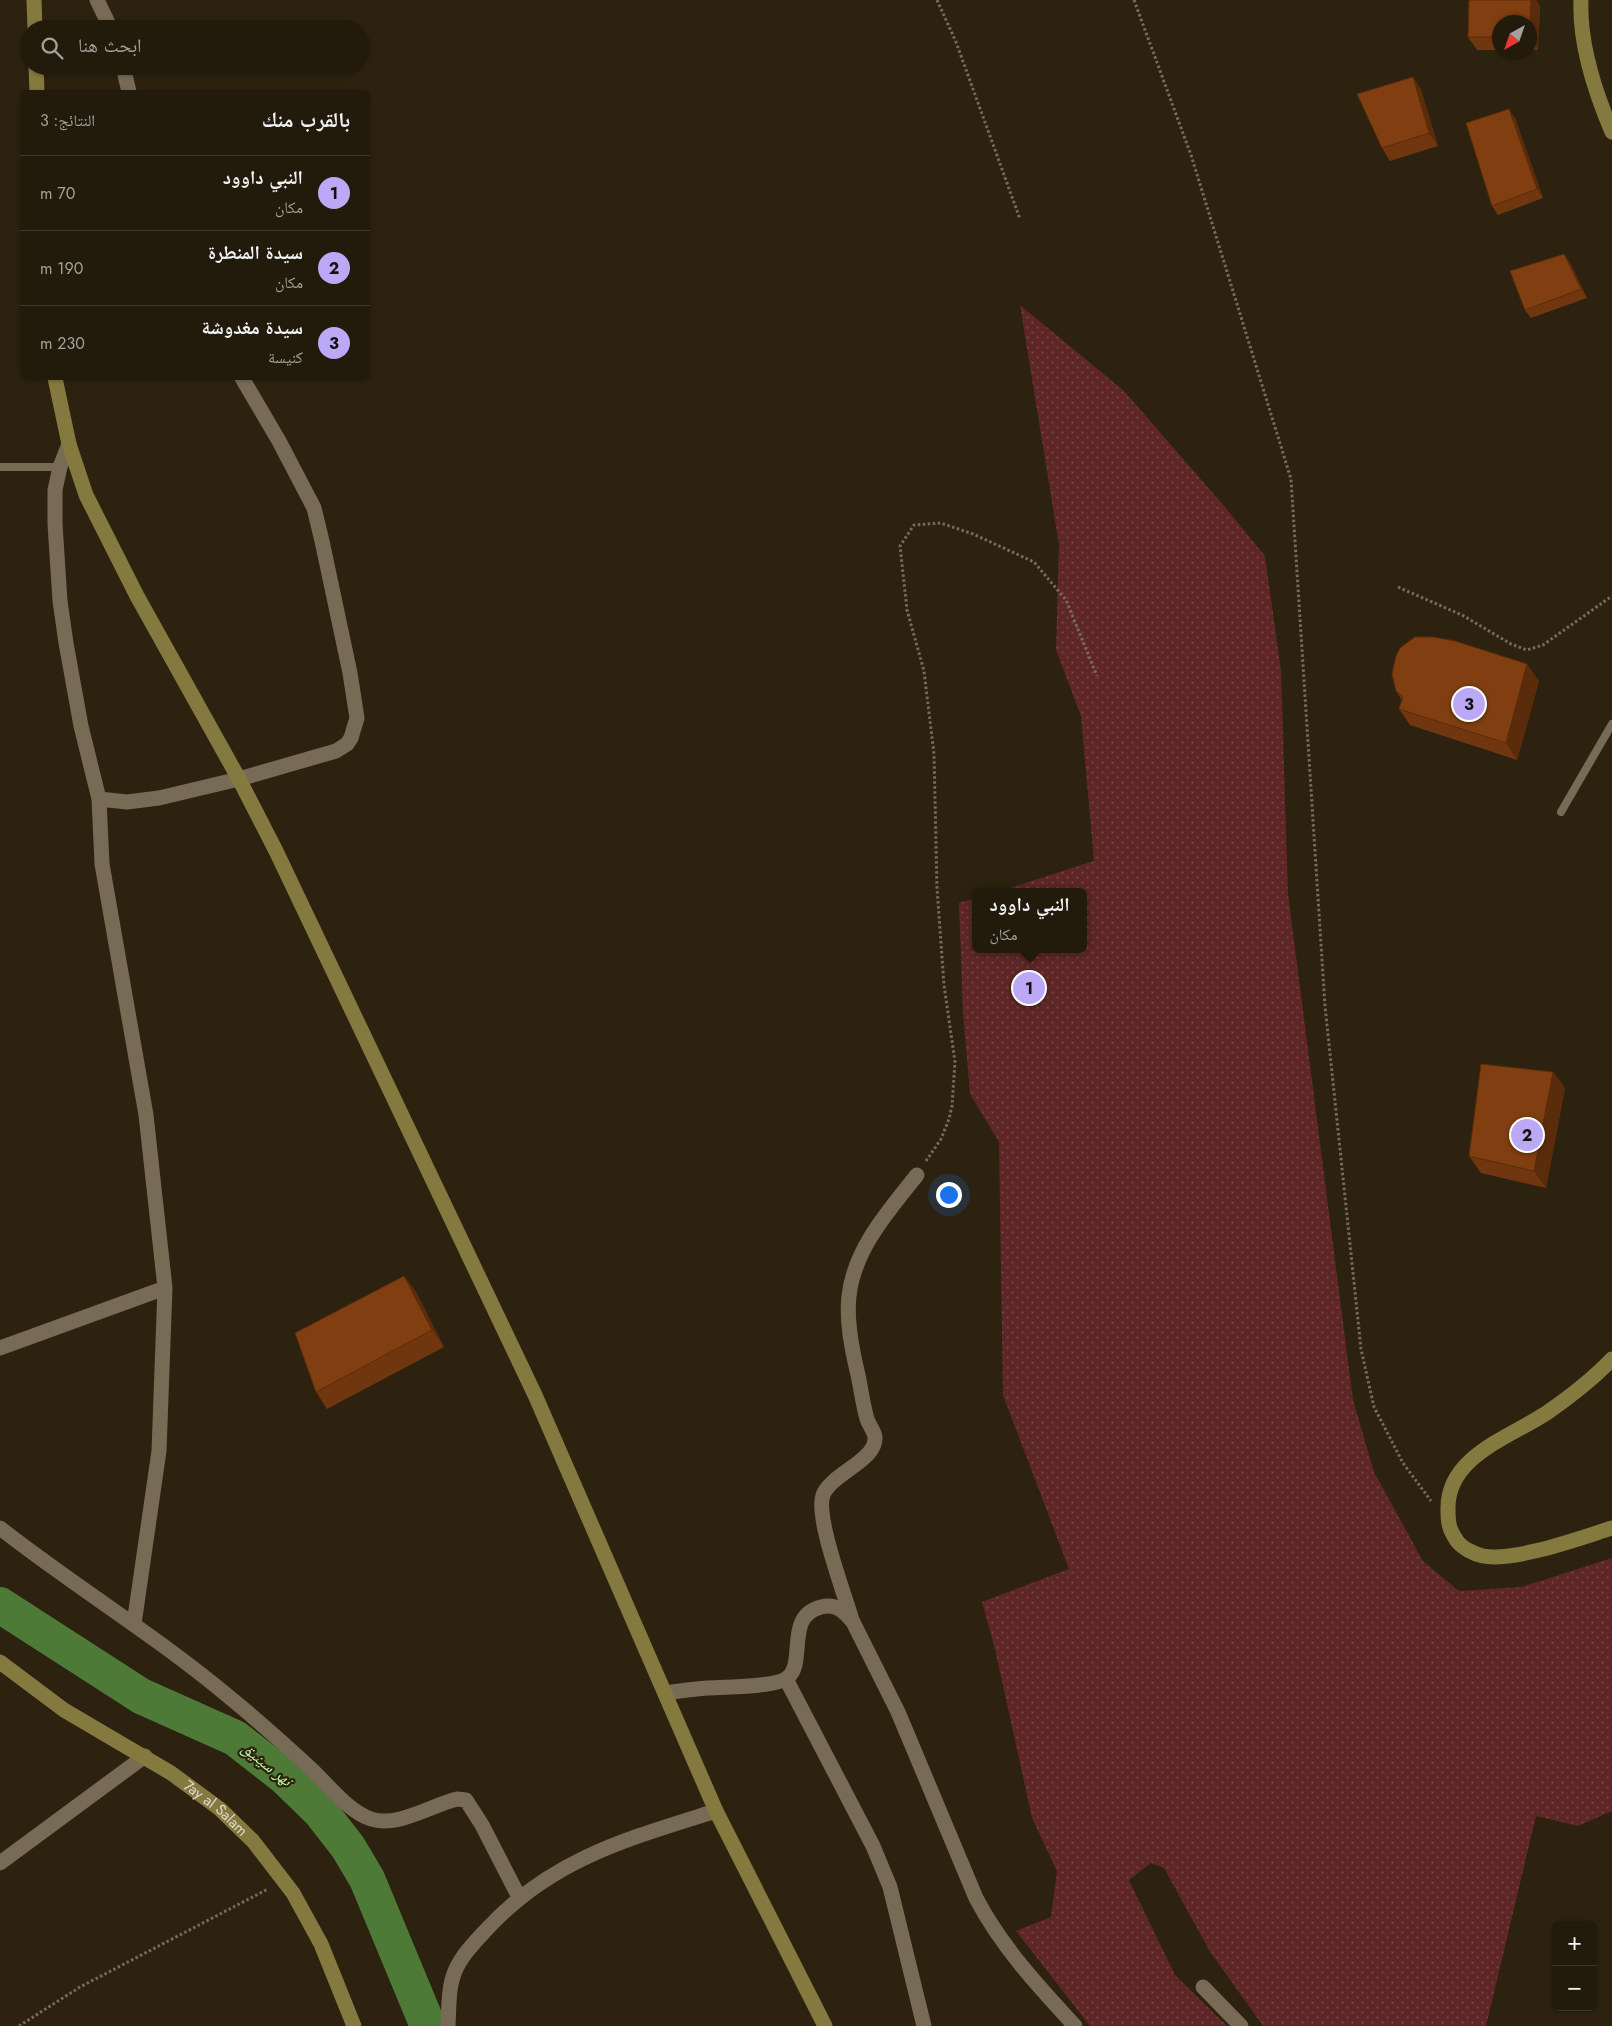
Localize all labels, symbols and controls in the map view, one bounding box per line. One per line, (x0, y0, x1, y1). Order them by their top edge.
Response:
north arrow (1492, 15, 1537, 60)
search box (20, 20, 370, 75)
text: ابحث هنا (78, 32, 142, 59)
icon: search (38, 34, 66, 62)
text: بالقرب منك (262, 105, 350, 135)
text: النتائج: 3 (40, 109, 95, 132)
text: النبي داوود (223, 164, 303, 191)
text: 70 m (40, 182, 75, 205)
text: 1 (330, 182, 338, 205)
text: مكان (275, 196, 303, 219)
text: سيدة المنطرة (208, 239, 303, 266)
text: 190 m (40, 257, 83, 280)
text: 2 (329, 257, 339, 280)
text: مكان (275, 271, 303, 294)
text: سيدة مغدوشة (202, 314, 303, 341)
text: 230 m (40, 332, 85, 355)
text: 3 (329, 332, 339, 355)
text: كنيسة (268, 346, 303, 369)
pin: 3 (1453, 685, 1485, 723)
popup (972, 888, 1087, 953)
text: النبي داوود (989, 891, 1070, 918)
text: مكان (989, 923, 1017, 946)
pin: 1 (1013, 969, 1045, 1007)
pin: 2 (1511, 1116, 1543, 1154)
your location (936, 1182, 962, 1208)
water label: نهر سينيق (237, 1737, 299, 1793)
street label: 7ay al Salam (179, 1775, 253, 1841)
map controls (1552, 1921, 1597, 2011)
button: + (1552, 1921, 1597, 1966)
button: − (1552, 1966, 1597, 2011)

